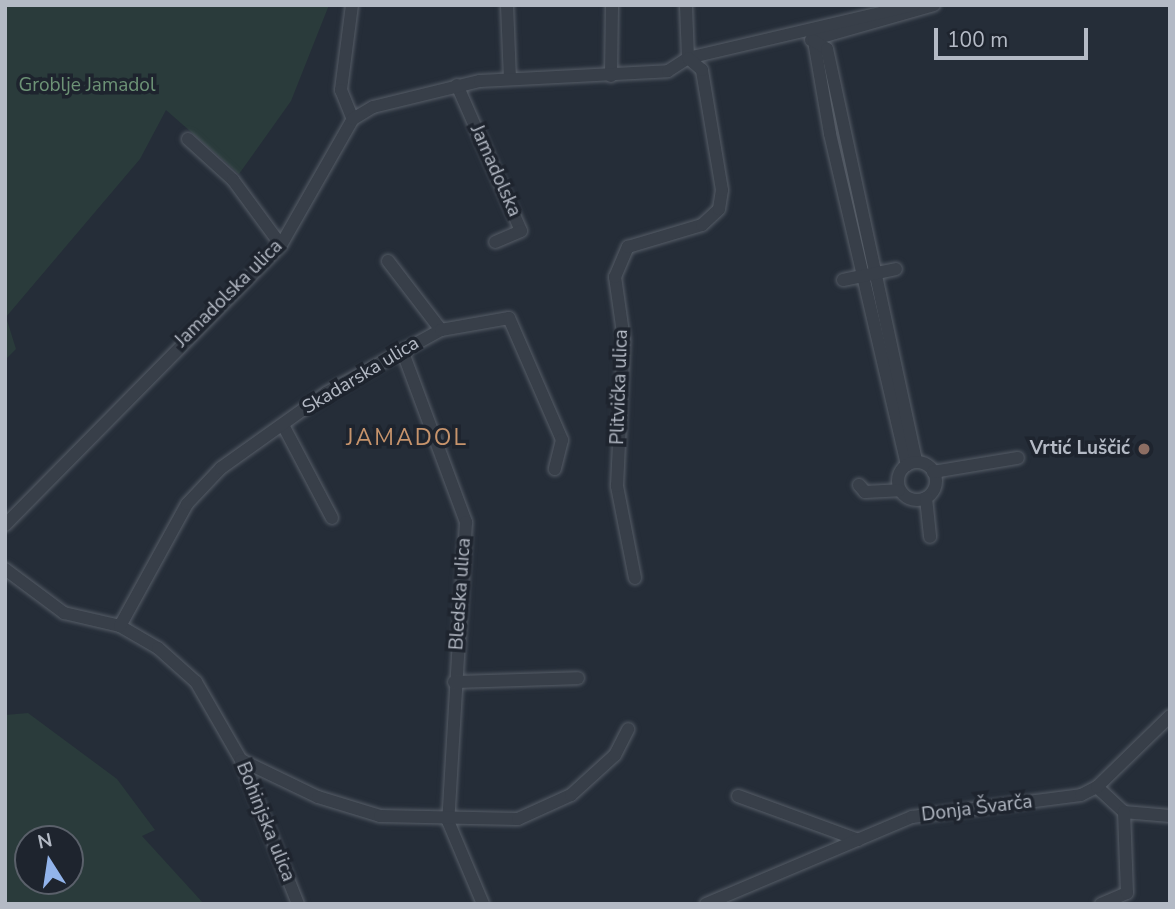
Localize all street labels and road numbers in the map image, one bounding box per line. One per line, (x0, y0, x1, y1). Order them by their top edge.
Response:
street label: Jamadolska (465, 121, 525, 221)
street label: Jamadolska ulica (170, 235, 288, 353)
street label: Plitvička ulica (607, 329, 633, 445)
street label: Skadarska ulica (299, 332, 423, 420)
street label: Bledska ulica (446, 537, 476, 651)
street label: Bohinjska ulica (231, 759, 299, 885)
street label: Donja Švarča (920, 791, 1034, 827)

